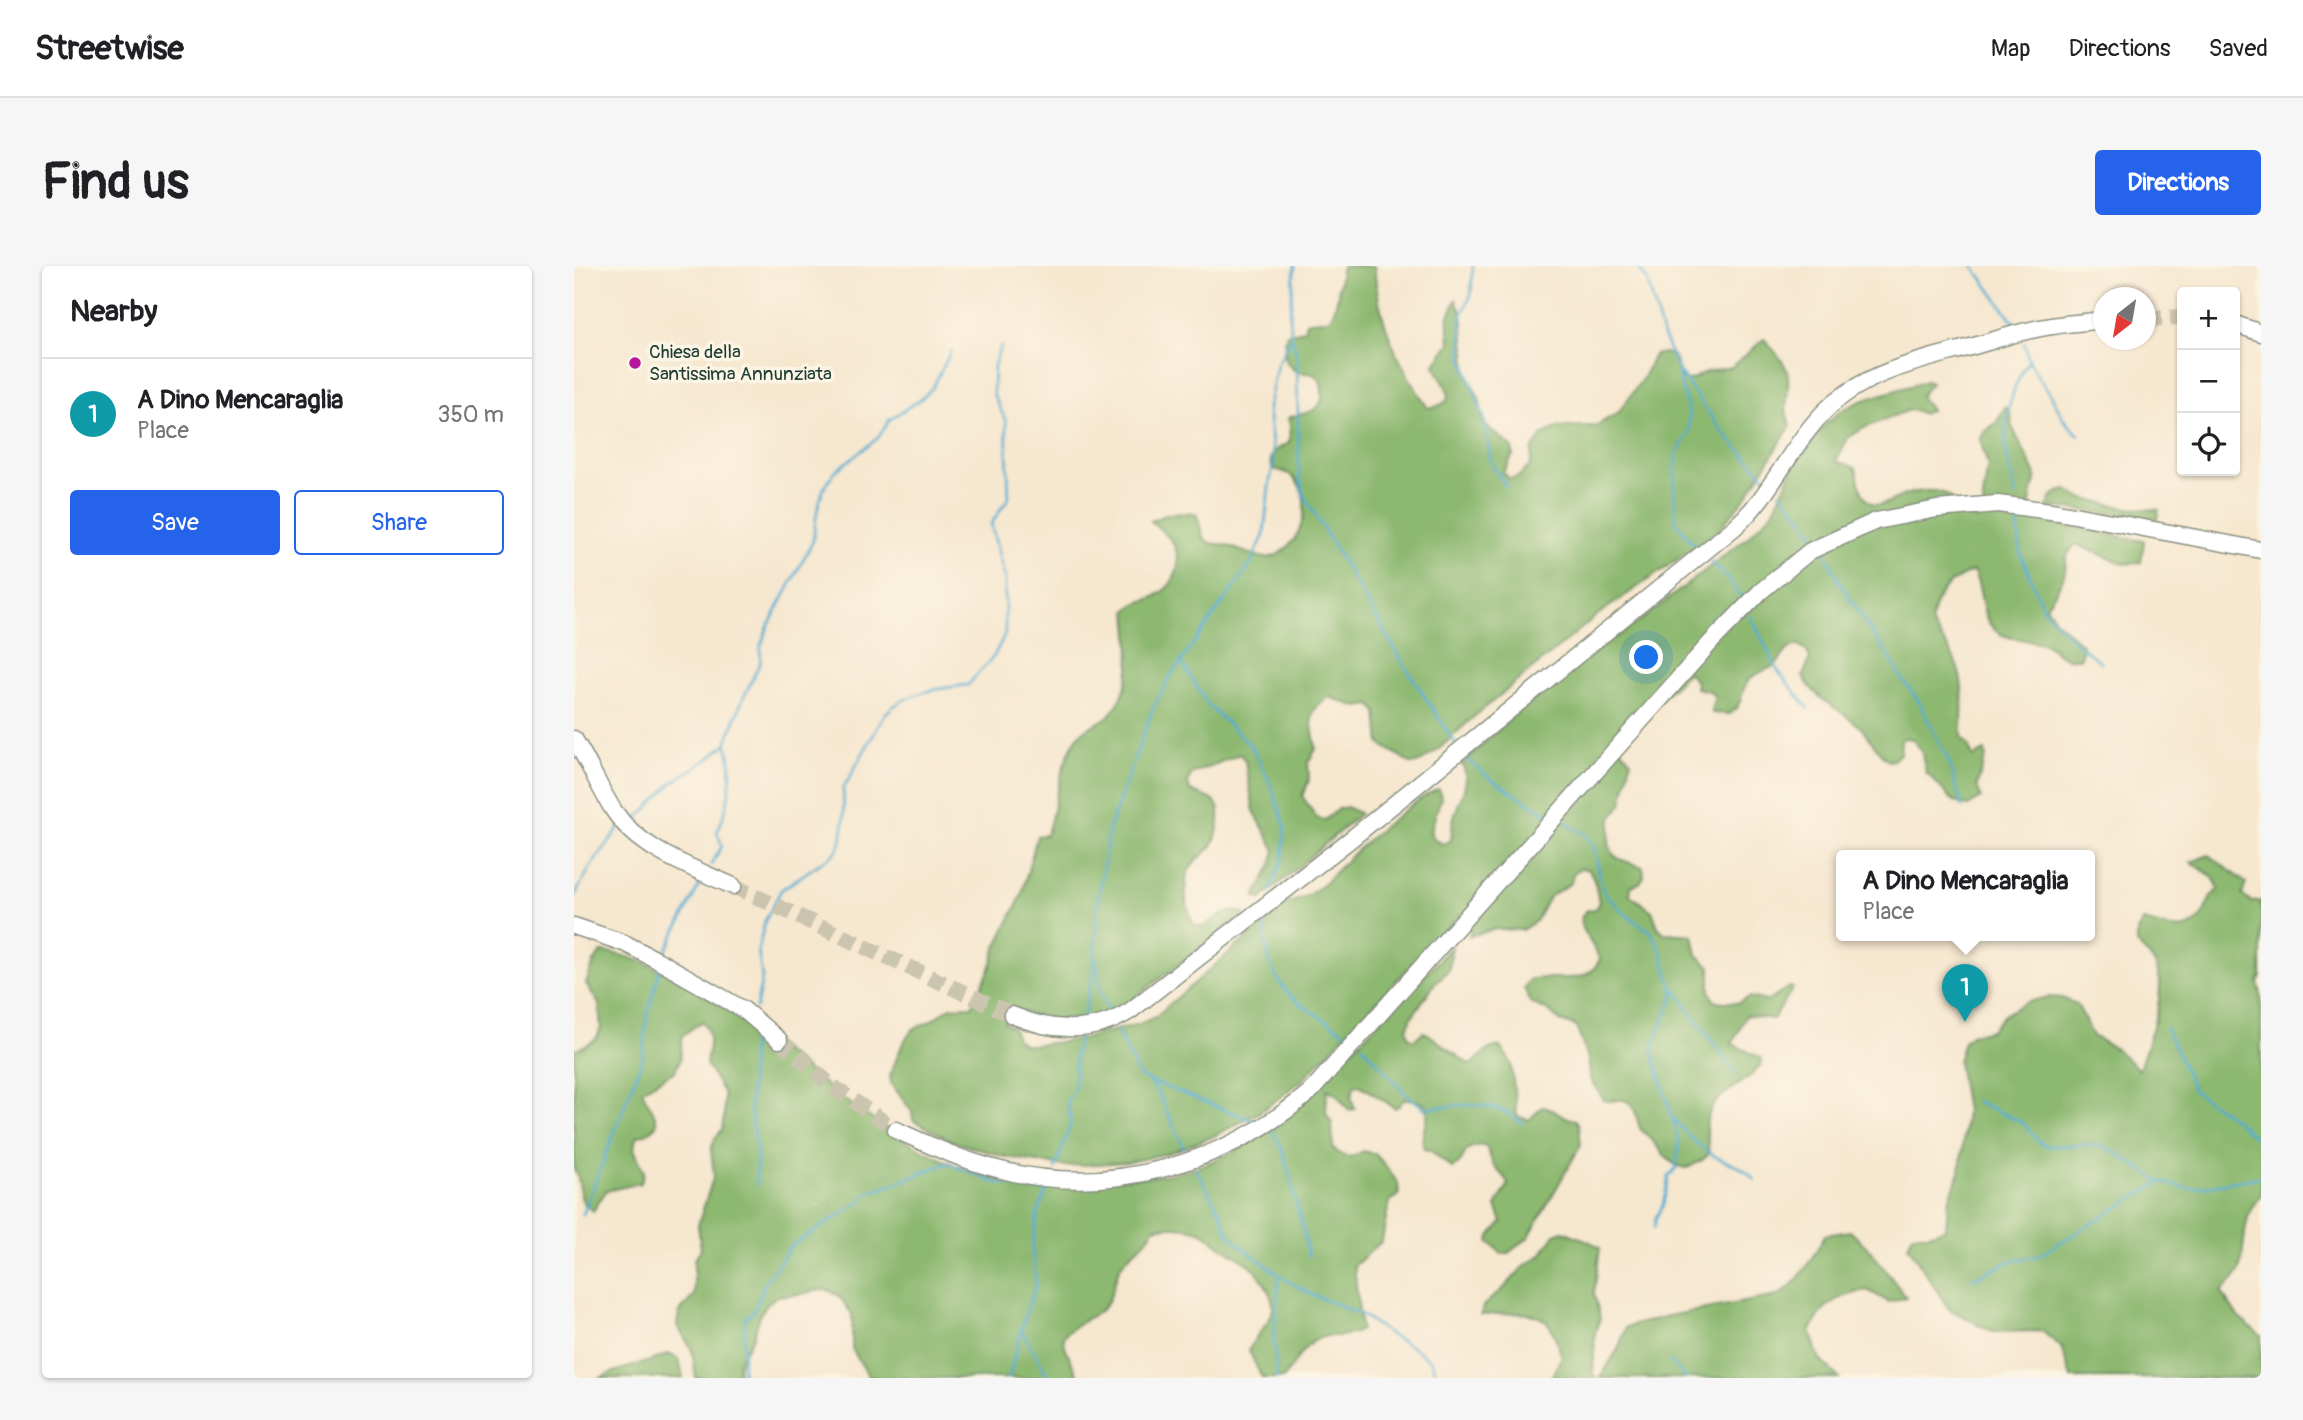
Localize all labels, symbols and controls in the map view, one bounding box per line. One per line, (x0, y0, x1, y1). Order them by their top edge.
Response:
text: Streetwise (35, 28, 184, 69)
text: Map (1991, 34, 2031, 63)
text: Directions (2069, 34, 2170, 63)
text: Saved (2208, 34, 2268, 63)
button: Directions (2095, 150, 2261, 215)
text: Find us (42, 152, 189, 213)
north arrow (2093, 287, 2156, 350)
map controls (2177, 287, 2240, 476)
button: + (2177, 287, 2240, 350)
text: Nearby (70, 293, 157, 330)
place label: Chiesa della Santissima Annunziata (649, 340, 832, 386)
button: − (2177, 350, 2240, 413)
marker: Chiesa della Santissima Annunziata (627, 355, 643, 371)
text: A Dino Mencaraglia (137, 384, 343, 416)
text: 1 (89, 400, 98, 429)
text: 350 m (438, 400, 504, 429)
button: locate (2177, 413, 2240, 476)
text: Place (137, 416, 189, 445)
button: Save (70, 490, 280, 555)
button: Share (294, 490, 504, 555)
your location (1629, 640, 1663, 674)
popup (1836, 850, 2095, 941)
text: A Dino Mencaraglia (1862, 865, 2069, 897)
text: Place (1862, 897, 1914, 926)
pin: 1 (1942, 964, 1988, 1022)

